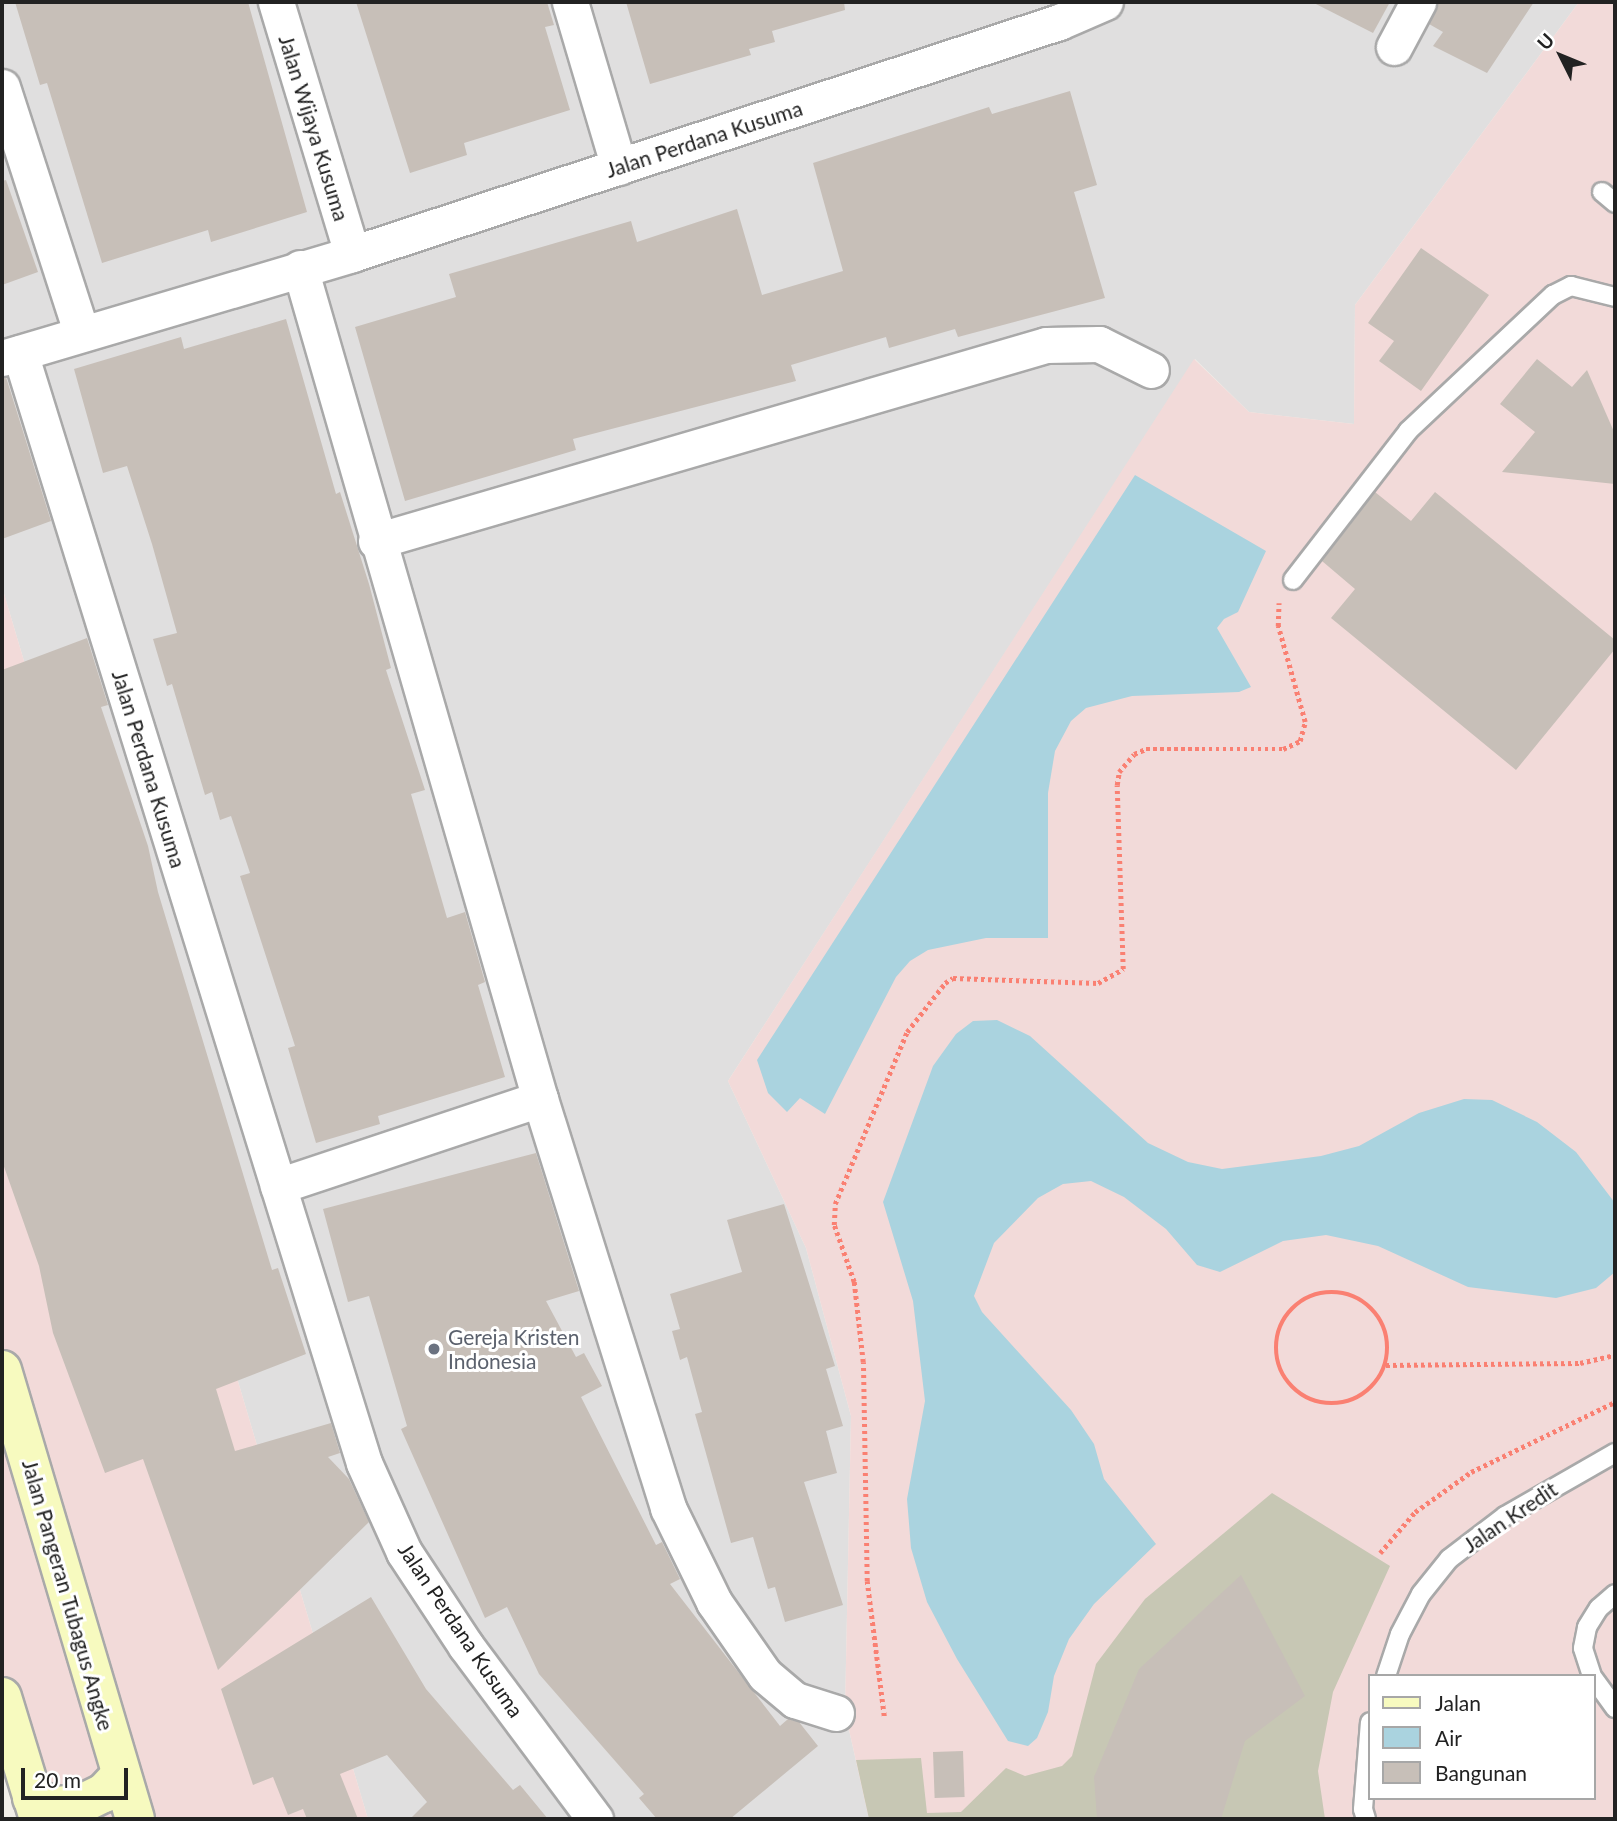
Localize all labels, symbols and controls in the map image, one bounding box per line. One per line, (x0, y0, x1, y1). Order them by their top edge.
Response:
north arrow (1526, 21, 1596, 91)
text: U (1532, 28, 1558, 54)
street label: Jalan Wijaya Kusuma (274, 32, 354, 224)
street label: Jalan Perdana Kusuma (603, 95, 805, 183)
street label: Jalan Perdana Kusuma (107, 667, 191, 871)
place label: Gereja Kristen Indonesia (448, 1324, 579, 1374)
marker: Gereja Kristen Indonesia (426, 1341, 442, 1357)
street label: Jalan Pangeran Tubagus Angke (17, 1456, 119, 1734)
street label: Jalan Kredit (1458, 1476, 1562, 1558)
street label: Jalan Perdana Kusuma (393, 1538, 529, 1722)
legend (1368, 1674, 1596, 1800)
text: Jalan (1435, 1690, 1481, 1715)
text: Air (1435, 1725, 1462, 1750)
scale bar (24, 1755, 131, 1799)
text: Bangunan (1435, 1760, 1527, 1785)
text: 20 m (34, 1767, 81, 1792)

